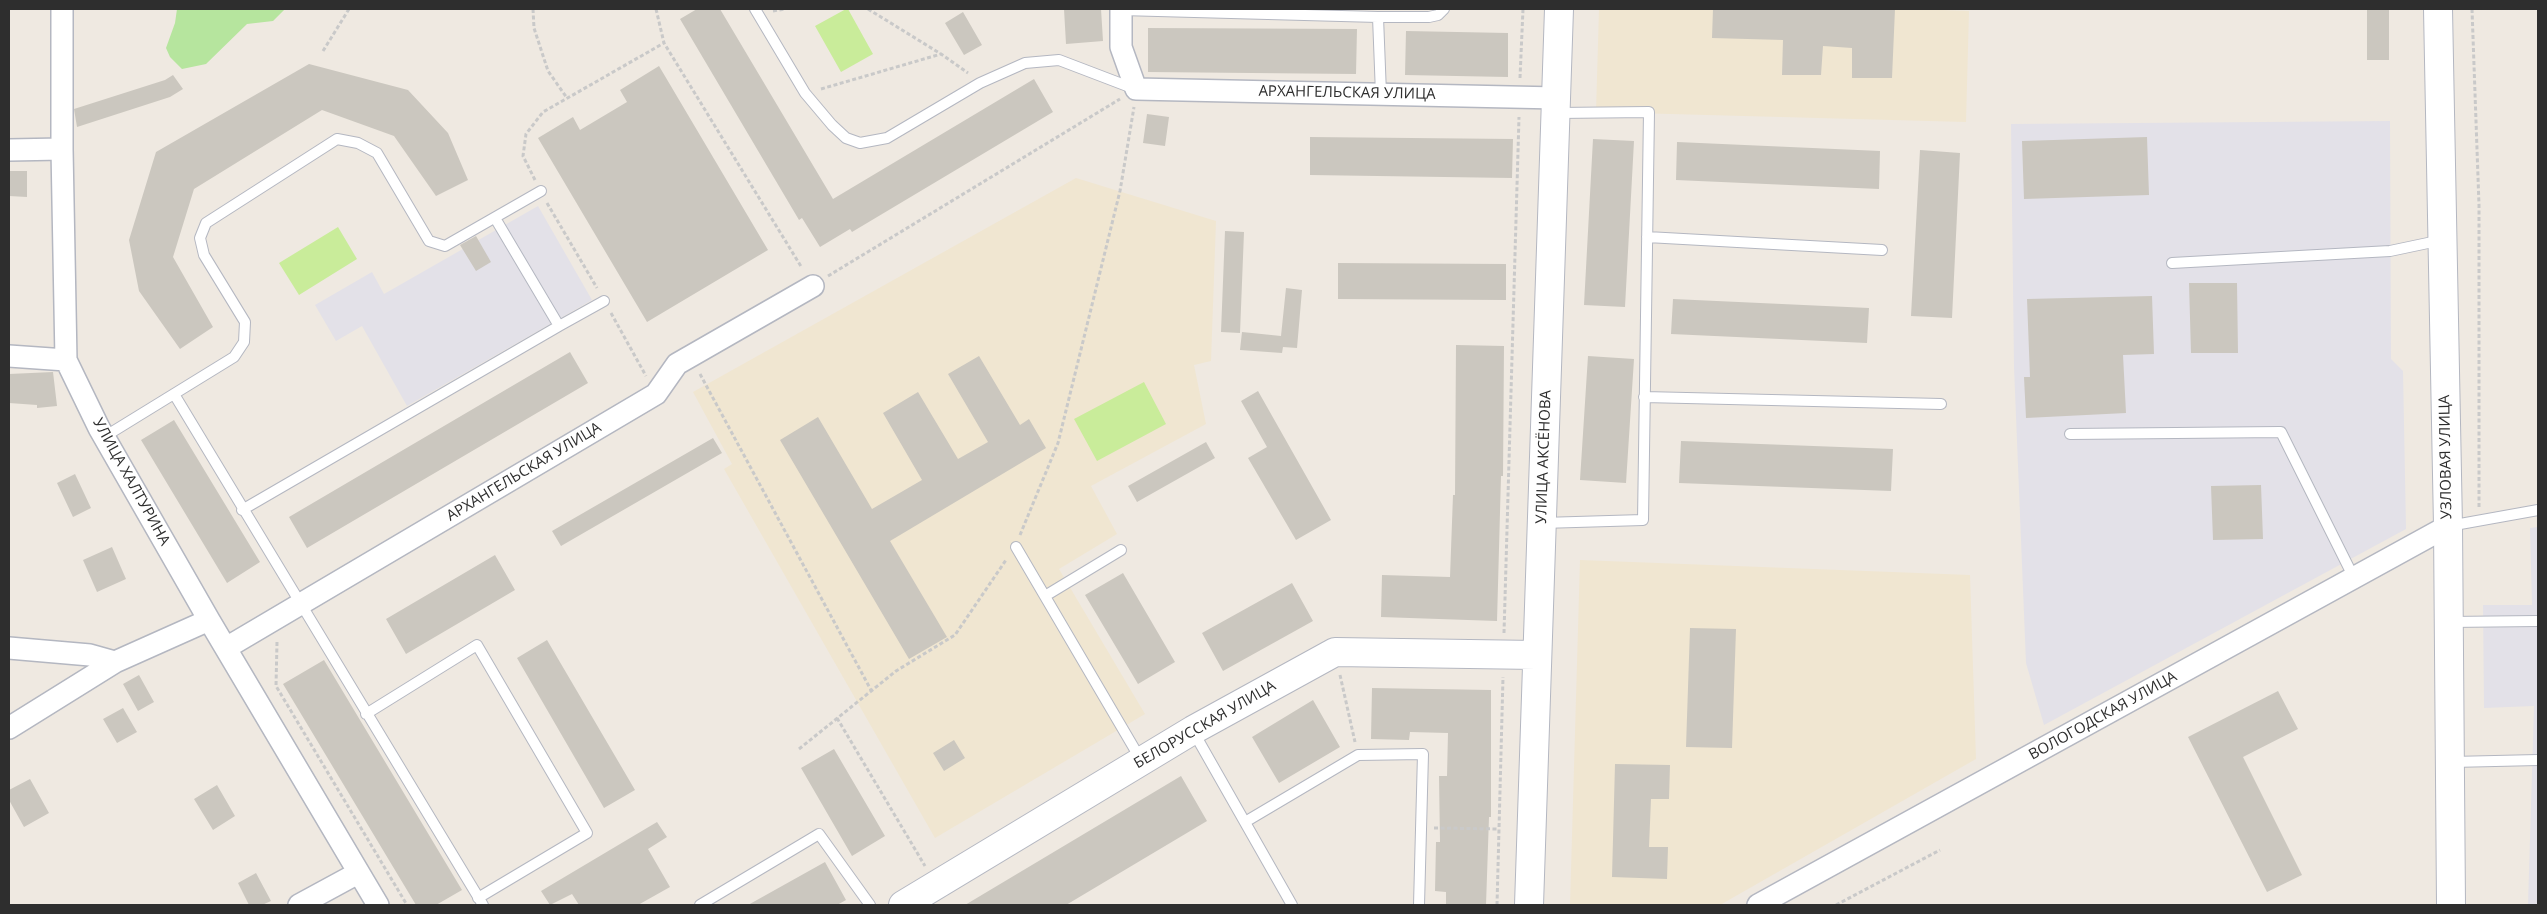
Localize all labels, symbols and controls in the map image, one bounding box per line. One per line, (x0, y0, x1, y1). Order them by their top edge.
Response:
street label: АРХАНГЕЛЬСКАЯ УЛИЦА (1258, 82, 1436, 104)
street label: УЛИЦА АКСЁНОВА (1533, 390, 1555, 524)
street label: УЗЛОВАЯ УЛИЦА (2436, 395, 2456, 519)
street label: УЛИЦА ХАЛТУРИНА (89, 415, 173, 549)
street label: АРХАНГЕЛЬСКАЯ УЛИЦА (443, 419, 605, 525)
street label: ВОЛОГОДСКАЯ УЛИЦА (2026, 668, 2180, 764)
street label: БЕЛОРУССКАЯ УЛИЦА (1131, 677, 1279, 773)

